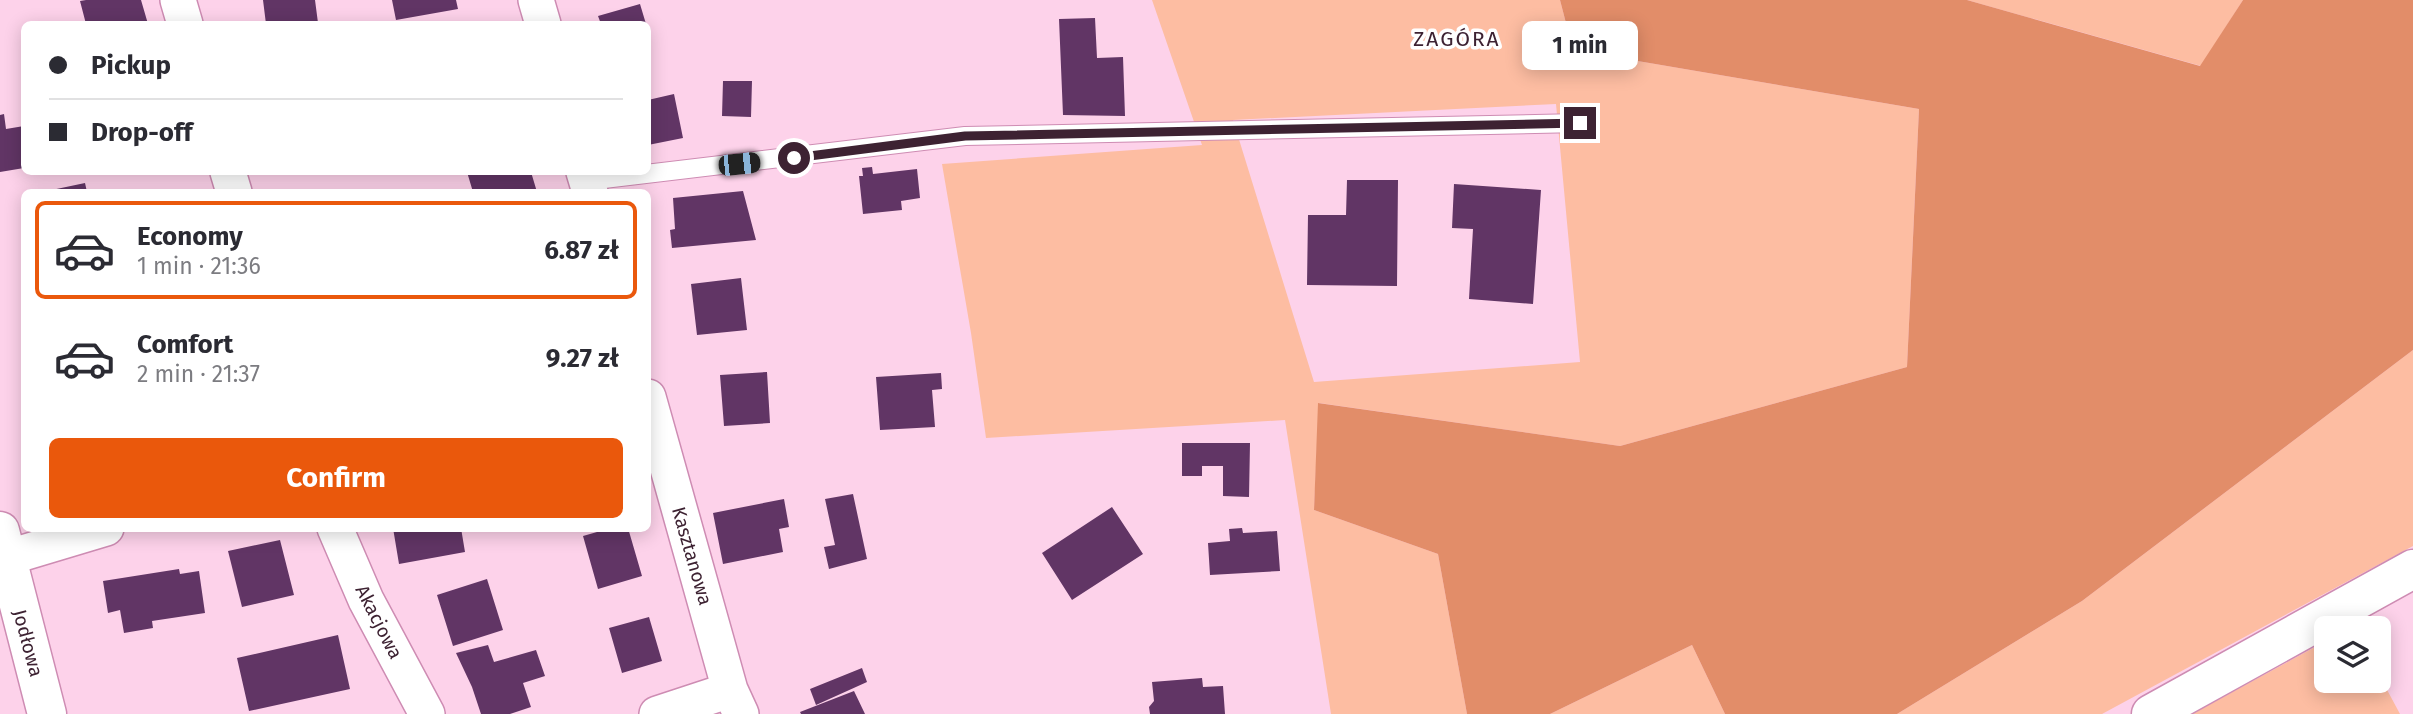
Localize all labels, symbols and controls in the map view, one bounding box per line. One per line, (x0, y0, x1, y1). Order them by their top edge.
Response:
callout: 1 min (1522, 22, 1638, 71)
district label: ZAGÓRA (1413, 26, 1501, 52)
text: 1 min (1552, 31, 1608, 59)
text: Pickup (91, 50, 171, 81)
route end (1564, 107, 1596, 139)
text: Drop-off (91, 117, 193, 148)
route start (778, 142, 810, 174)
car (718, 151, 761, 177)
icon: car (53, 219, 116, 282)
text: Economy (137, 221, 243, 252)
text: 6.87 zł (544, 235, 619, 266)
text: 1 min · 21:36 (137, 252, 261, 280)
icon: car (53, 327, 116, 390)
text: Comfort (137, 329, 233, 360)
text: 9.27 zł (546, 343, 619, 374)
text: 2 min · 21:37 (137, 360, 260, 388)
button: Confirm (49, 438, 623, 518)
street label: Kasztanowa (667, 504, 717, 608)
street label: Akacjowa (351, 581, 407, 663)
street label: Jodłowa (8, 607, 48, 679)
map controls (2314, 616, 2391, 693)
button: layers (2314, 616, 2391, 693)

